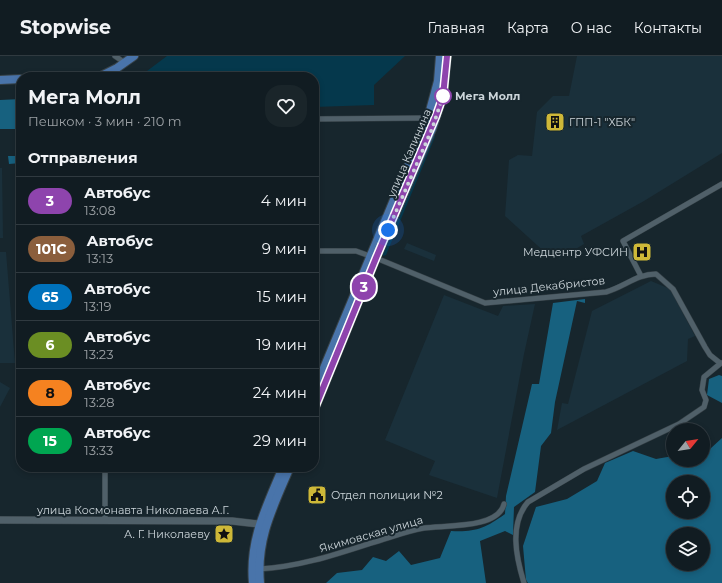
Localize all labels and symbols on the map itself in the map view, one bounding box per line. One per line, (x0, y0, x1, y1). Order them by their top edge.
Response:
marker: Мега Молл (434, 87, 452, 105)
place label: Мега Молл (455, 89, 520, 103)
street label: улица Калинина (384, 107, 434, 200)
building icon: ГПП-1 "ХБК" (544, 111, 566, 133)
place label: ГПП-1 "ХБК" (569, 115, 635, 129)
your location (378, 220, 398, 240)
hospital icon: Медцентр УФСИН (631, 241, 653, 263)
place label: Медцентр УФСИН (523, 245, 628, 259)
street label: улица Декабристов (491, 273, 606, 299)
line badge: 3 (351, 274, 377, 300)
north arrow (666, 423, 710, 467)
public building icon: Отдел полиции №2 (306, 484, 328, 506)
place label: Отдел полиции №2 (331, 488, 443, 502)
street label: улица Космонавта Николаева А.Г. (36, 503, 229, 517)
street label: Якимовская улица (318, 513, 424, 555)
place icon: А. Г. Николаеву (213, 523, 235, 545)
place label: А. Г. Николаеву (124, 527, 211, 541)

